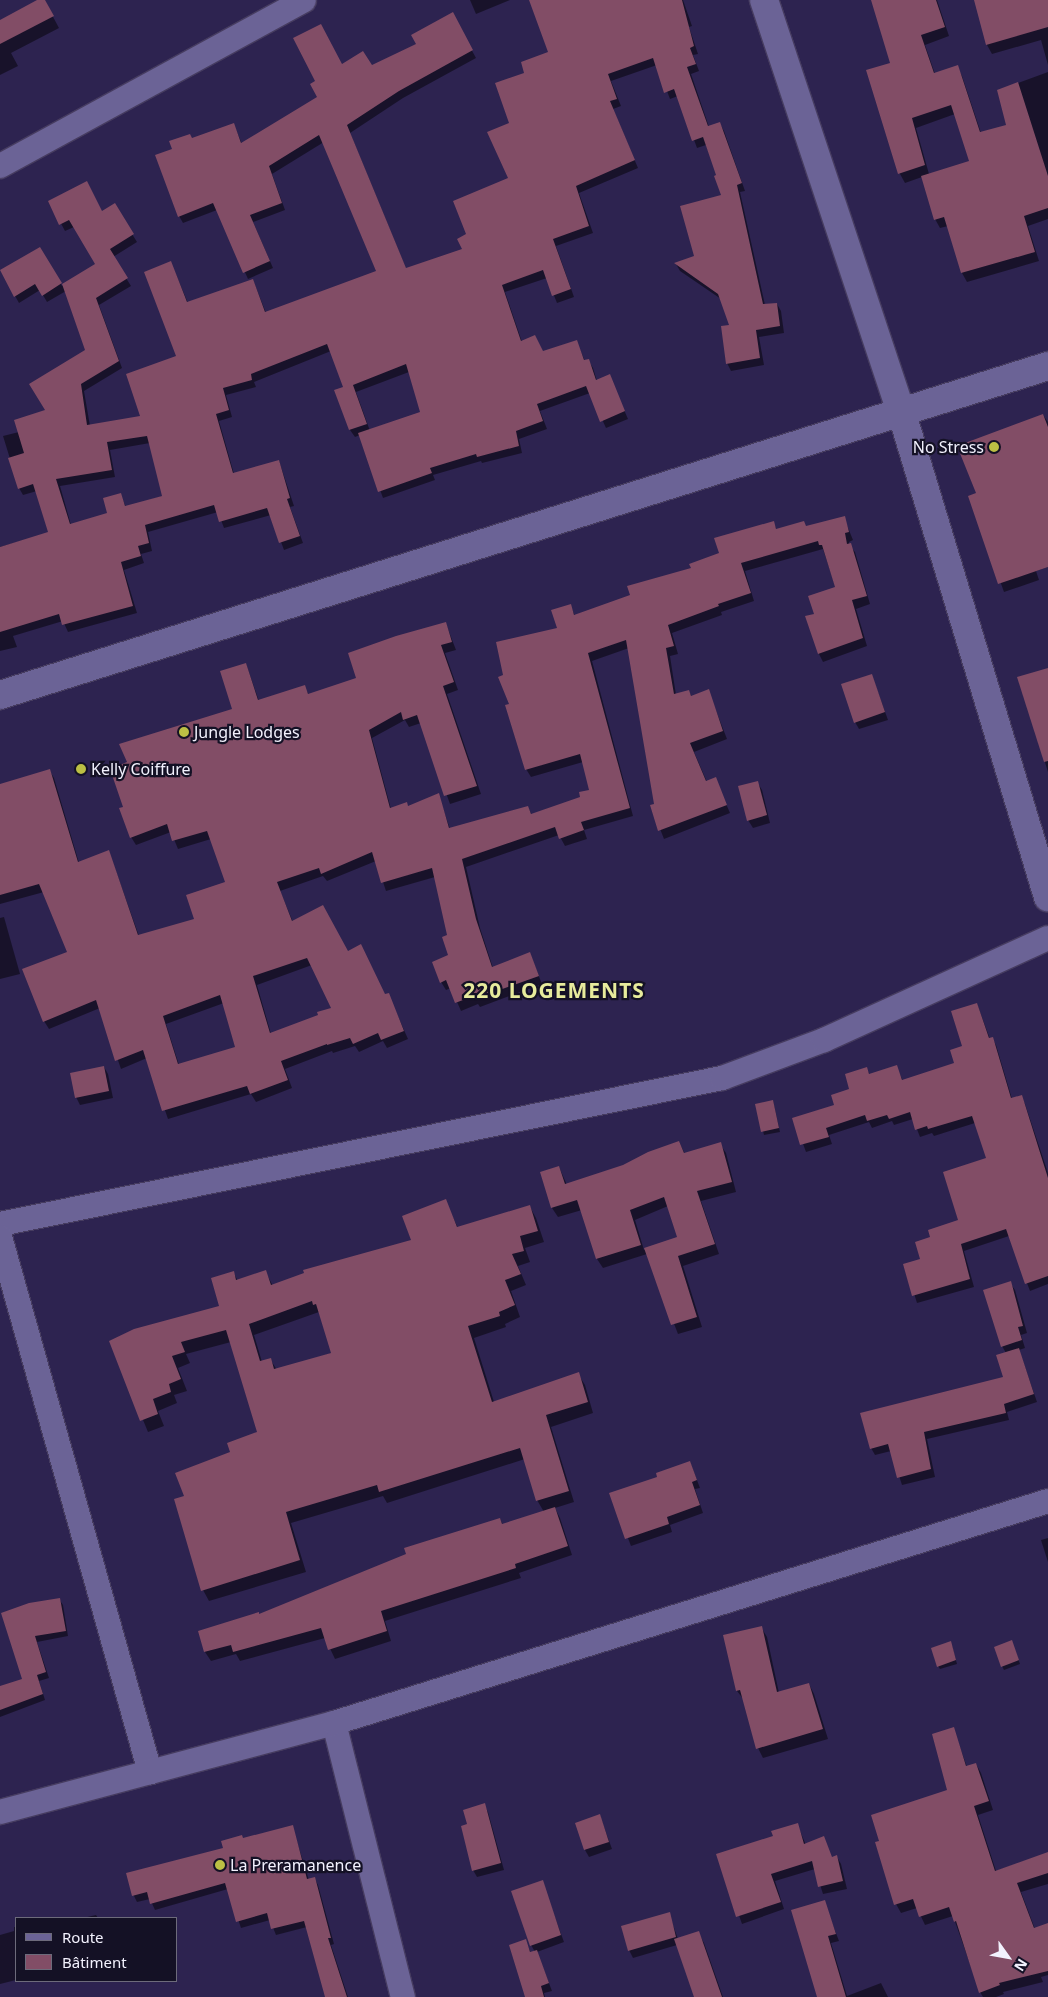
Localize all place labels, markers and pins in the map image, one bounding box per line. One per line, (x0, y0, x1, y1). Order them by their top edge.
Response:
place label: No Stress (913, 437, 984, 457)
marker: No Stress (988, 441, 1000, 453)
place label: Jungle Lodges (194, 722, 300, 742)
marker: Jungle Lodges (178, 726, 190, 738)
place label: Kelly Coiffure (91, 759, 191, 779)
marker: Kelly Coiffure (75, 763, 87, 775)
place label: La Preramanence (230, 1855, 361, 1875)
marker: La Preramanence (214, 1859, 226, 1871)

